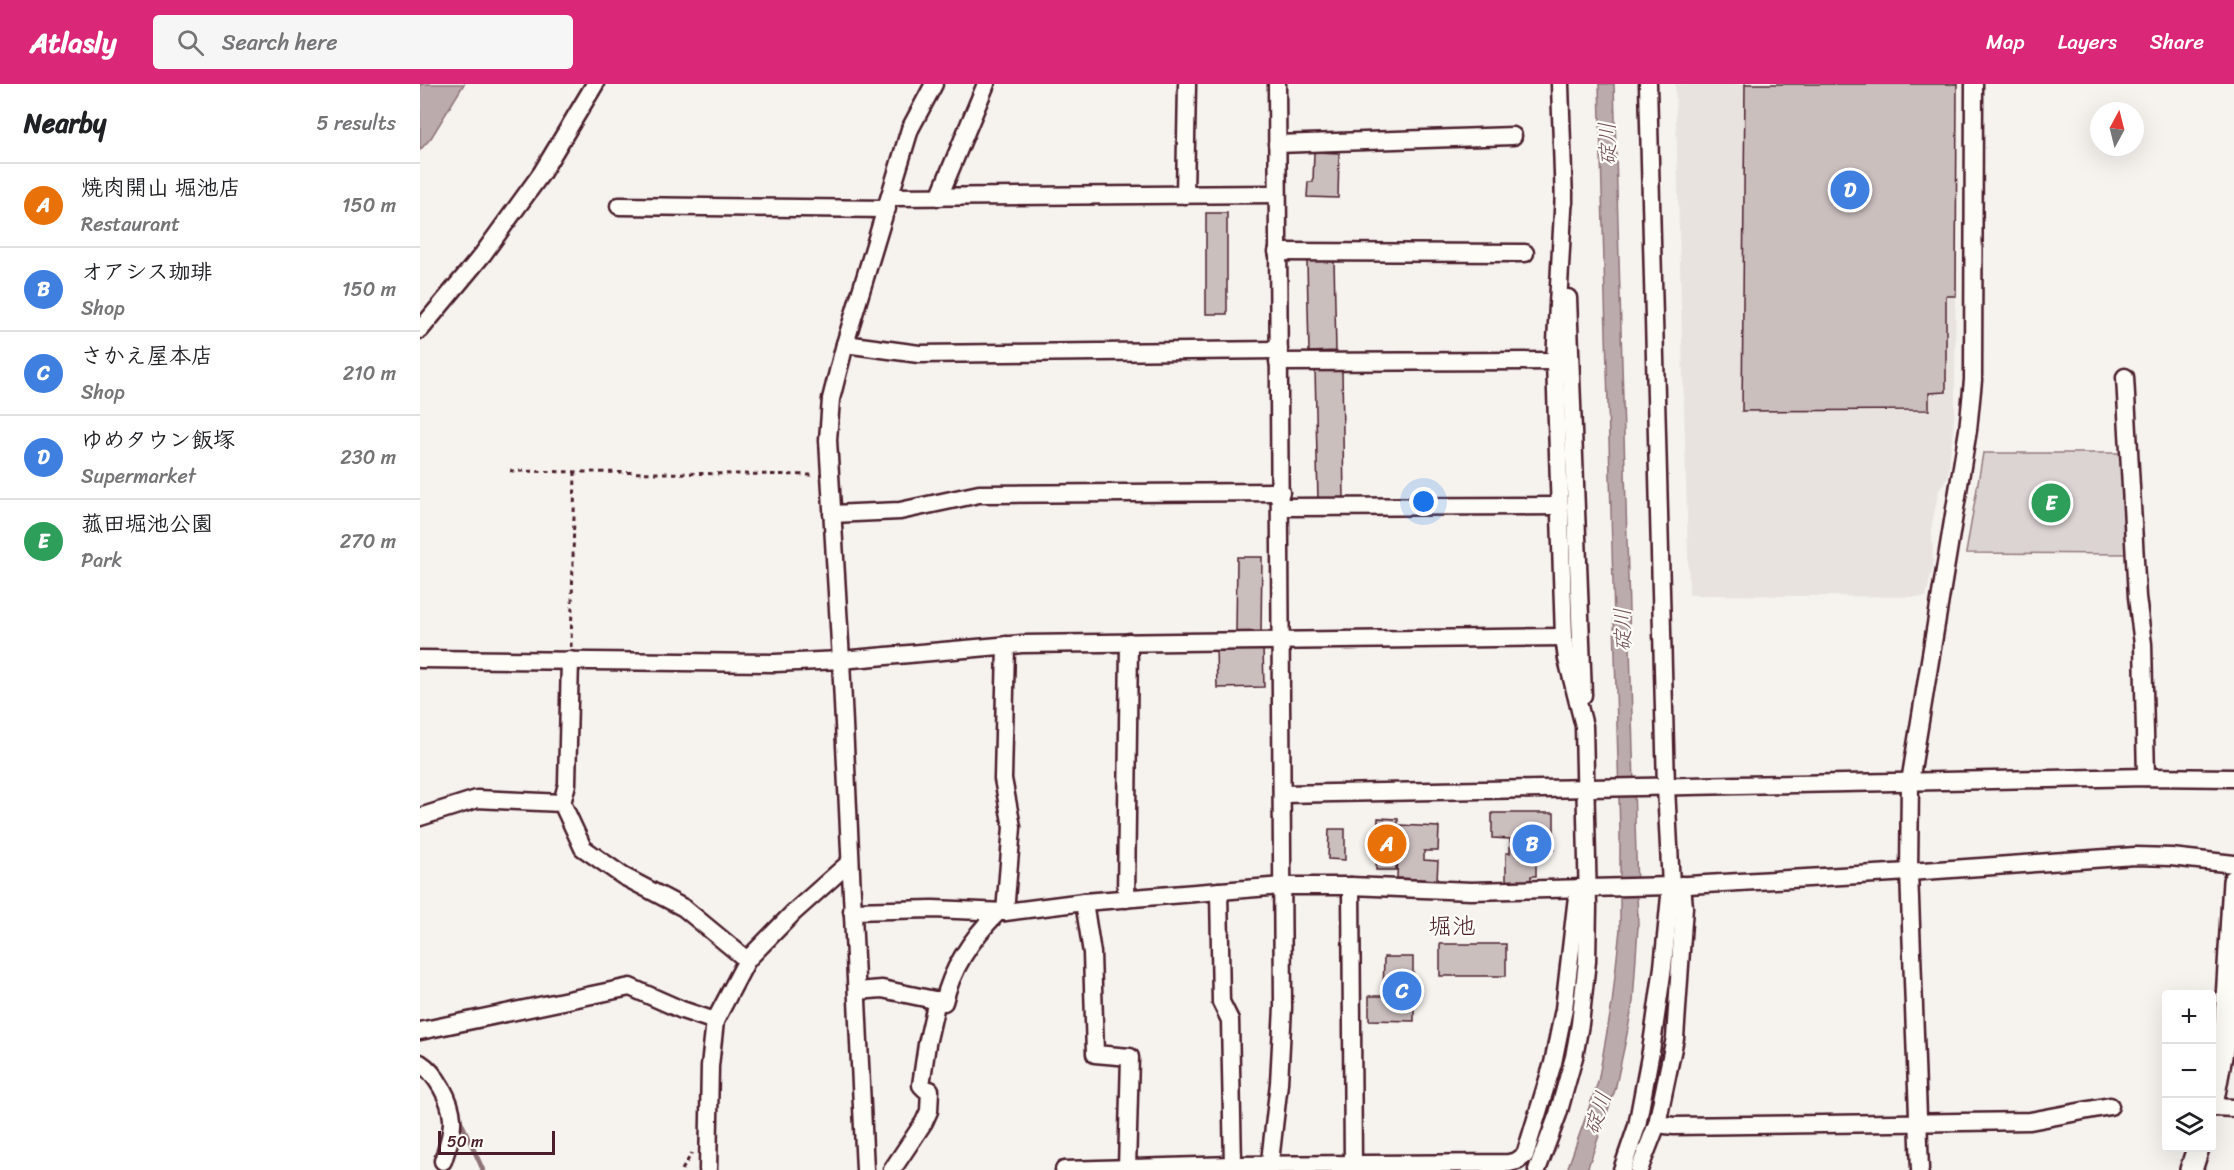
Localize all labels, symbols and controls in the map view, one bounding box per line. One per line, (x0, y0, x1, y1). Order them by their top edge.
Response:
search box (153, 15, 573, 69)
text: Atlasly (30, 18, 117, 67)
text: Search here (222, 23, 338, 62)
text: Map (1986, 23, 2025, 61)
text: Layers (2058, 23, 2117, 61)
text: Share (2150, 23, 2204, 61)
icon: search (174, 26, 207, 59)
text: Nearby (24, 100, 106, 146)
north arrow (2090, 102, 2144, 156)
text: 5 results (317, 106, 396, 141)
water label: 碇川 (1587, 121, 1628, 167)
text: 焼肉開山 堀池店 (81, 168, 241, 207)
pin: D (1830, 168, 1870, 212)
text: A (37, 188, 50, 223)
text: 150 m (342, 188, 396, 223)
text: Restaurant (81, 207, 180, 242)
text: オアシス珈琲 (81, 252, 213, 291)
text: B (37, 272, 50, 307)
text: 150 m (342, 272, 396, 307)
text: Shop (81, 291, 125, 326)
text: さかえ屋本店 (81, 336, 213, 375)
text: C (37, 356, 50, 391)
text: 210 m (343, 356, 396, 391)
text: Shop (81, 375, 125, 410)
text: ゆめタウン飯塚 (81, 420, 235, 459)
text: D (38, 440, 49, 475)
text: 230 m (340, 440, 396, 475)
text: Supermarket (81, 459, 196, 494)
pin: E (2032, 480, 2070, 526)
your location (1409, 487, 1438, 516)
text: 菰田堀池公園 (81, 504, 213, 543)
text: E (38, 524, 49, 559)
text: 270 m (340, 524, 396, 559)
text: Park (81, 543, 122, 578)
water label: 碇川 (1603, 608, 1642, 652)
pin: A (1368, 822, 1406, 867)
pin: B (1512, 822, 1552, 867)
district label: 堀池 (1428, 905, 1476, 947)
pin: C (1382, 968, 1422, 1014)
map controls (2162, 990, 2216, 1152)
button: + (2162, 990, 2216, 1044)
button: − (2162, 1044, 2216, 1098)
water label: 碇川 (1572, 1086, 1623, 1140)
button: layers (2162, 1098, 2216, 1152)
text: 50 m (447, 1127, 483, 1156)
scale bar (438, 1128, 555, 1156)

